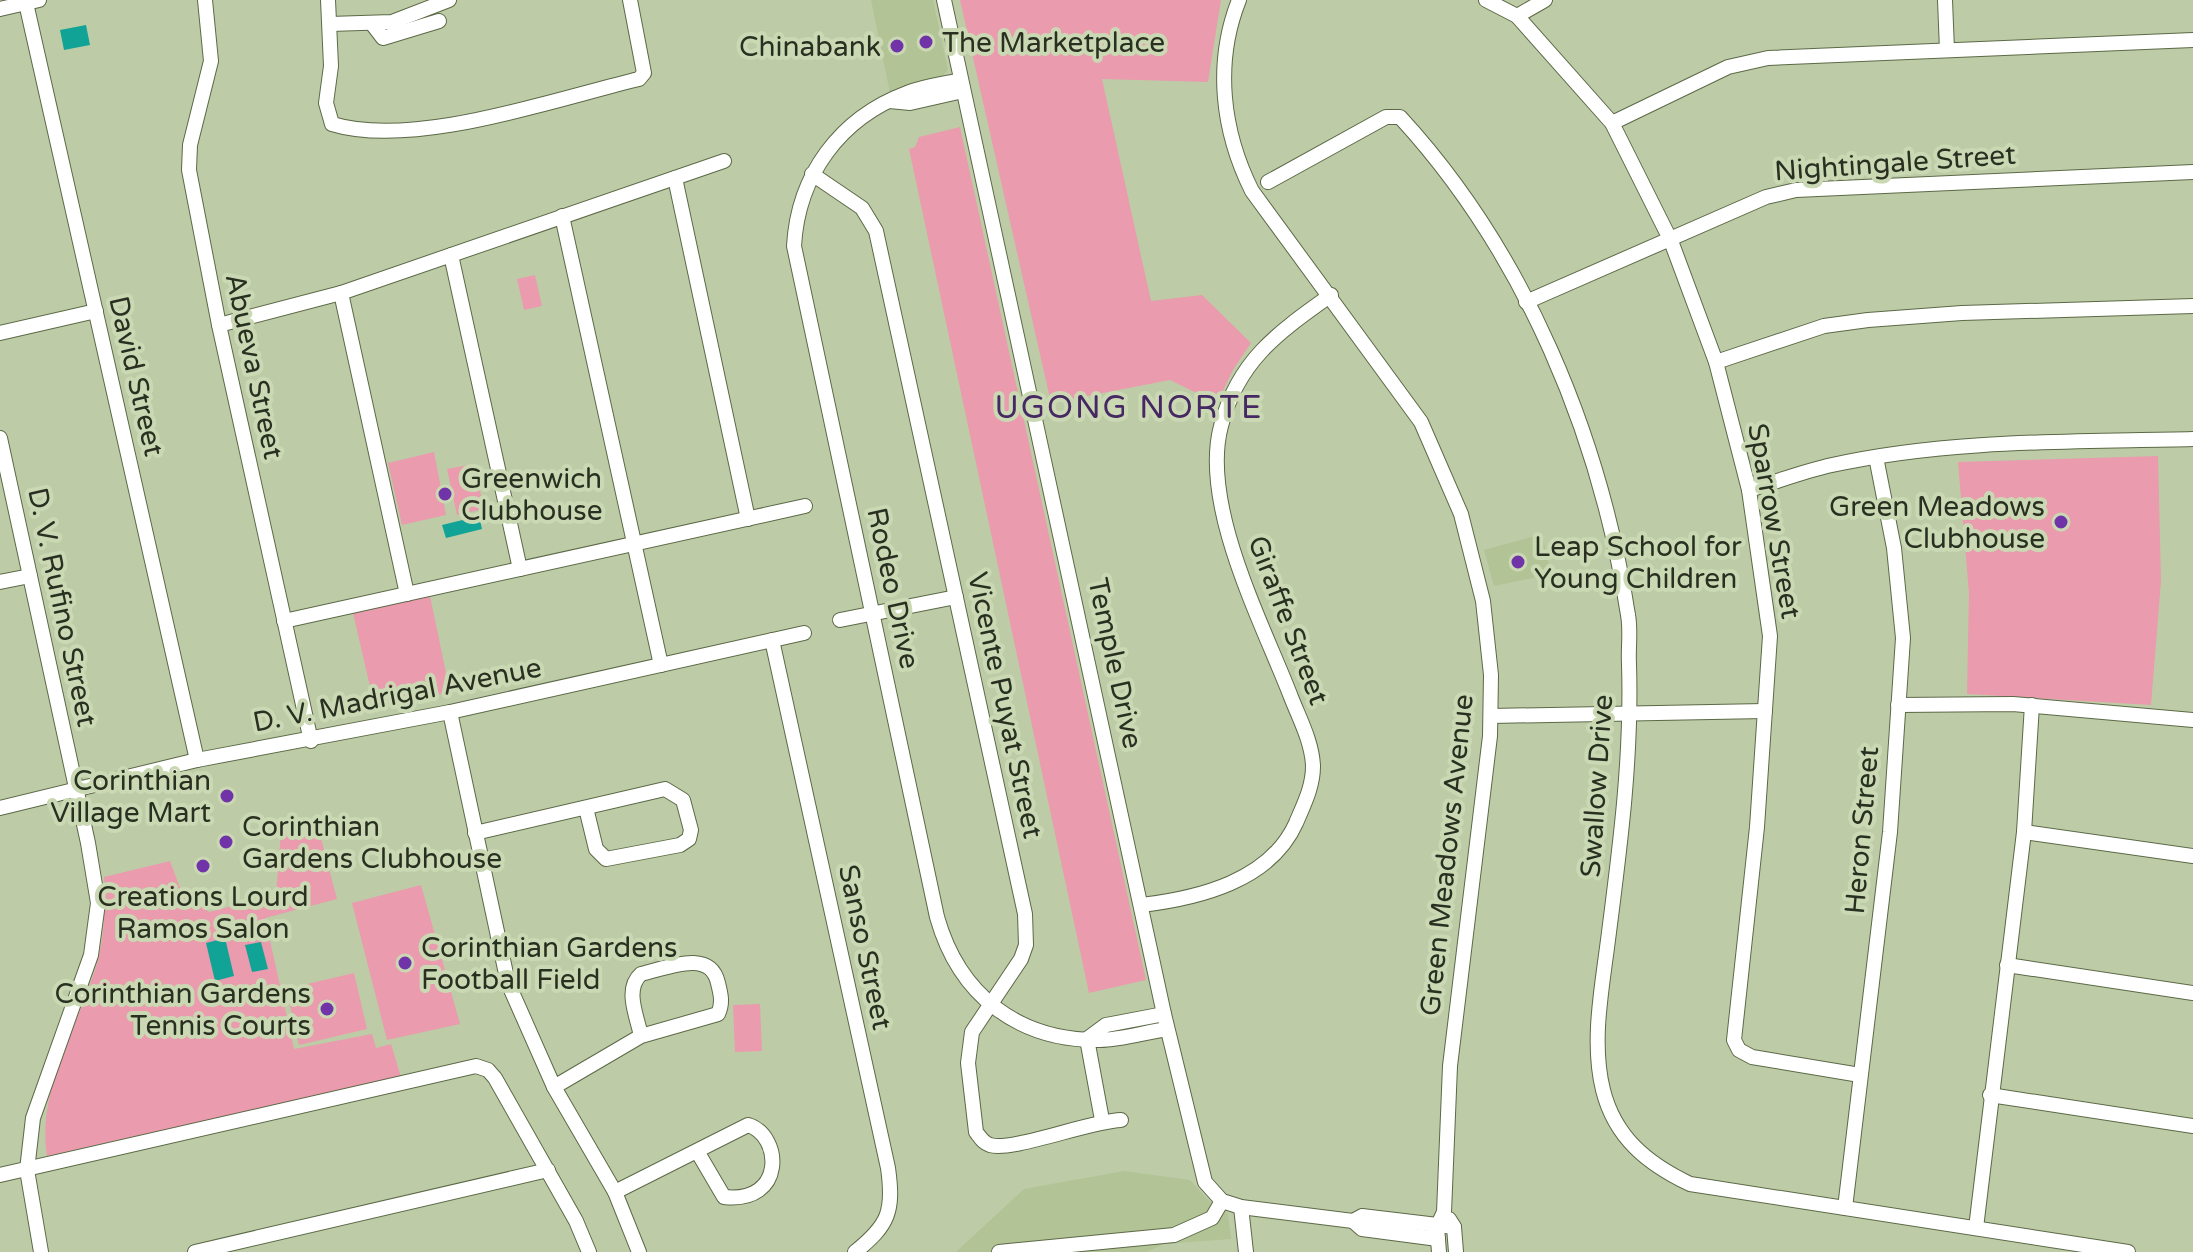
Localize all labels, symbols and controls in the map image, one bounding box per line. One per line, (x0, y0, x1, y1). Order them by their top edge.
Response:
place label: The Marketplace (942, 26, 1165, 60)
place label: Chinabank (739, 30, 881, 64)
marker: The Marketplace (917, 33, 935, 51)
marker: Chinabank (888, 37, 906, 55)
street label: Nightingale Street (1773, 138, 2017, 188)
street label: Abueva Street (218, 270, 290, 462)
street label: David Street (101, 293, 171, 460)
district label: UGONG NORTE (994, 389, 1264, 427)
street label: Sparrow Street (1740, 421, 1808, 622)
place label: Greenwich Clubhouse (461, 462, 603, 528)
street label: D. V. Rufino Street (20, 485, 104, 730)
marker: Greenwich Clubhouse (436, 485, 454, 503)
place label: Green Meadows Clubhouse (1829, 490, 2045, 556)
street label: Rodeo Drive (859, 505, 927, 672)
marker: Green Meadows Clubhouse (2052, 513, 2070, 531)
place label: Leap School for Young Children (1534, 530, 1742, 596)
street label: Giraffe Street (1240, 531, 1336, 710)
marker: Leap School for Young Children (1509, 553, 1527, 571)
street label: Vicente Puyat Street (960, 569, 1050, 842)
street label: Temple Drive (1080, 575, 1150, 752)
street label: D. V. Madrigal Avenue (250, 650, 544, 740)
street label: Green Meadows Avenue (1413, 693, 1481, 1018)
street label: Swallow Drive (1574, 693, 1620, 879)
street label: Heron Street (1838, 744, 1886, 915)
place label: Corinthian Village Mart (50, 764, 211, 830)
marker: Corinthian Village Mart (218, 787, 236, 805)
place label: Corinthian Gardens Clubhouse (242, 810, 502, 876)
marker: Corinthian Gardens Clubhouse (217, 833, 235, 851)
marker: Creations Lourd Ramos Salon (194, 857, 212, 875)
street label: Sanso Street (831, 862, 899, 1033)
place label: Creations Lourd Ramos Salon (97, 880, 309, 946)
place label: Corinthian Gardens Football Field (421, 931, 677, 997)
marker: Corinthian Gardens Football Field (396, 954, 414, 972)
place label: Corinthian Gardens Tennis Courts (55, 977, 311, 1043)
marker: Corinthian Gardens Tennis Courts (318, 1000, 336, 1018)

